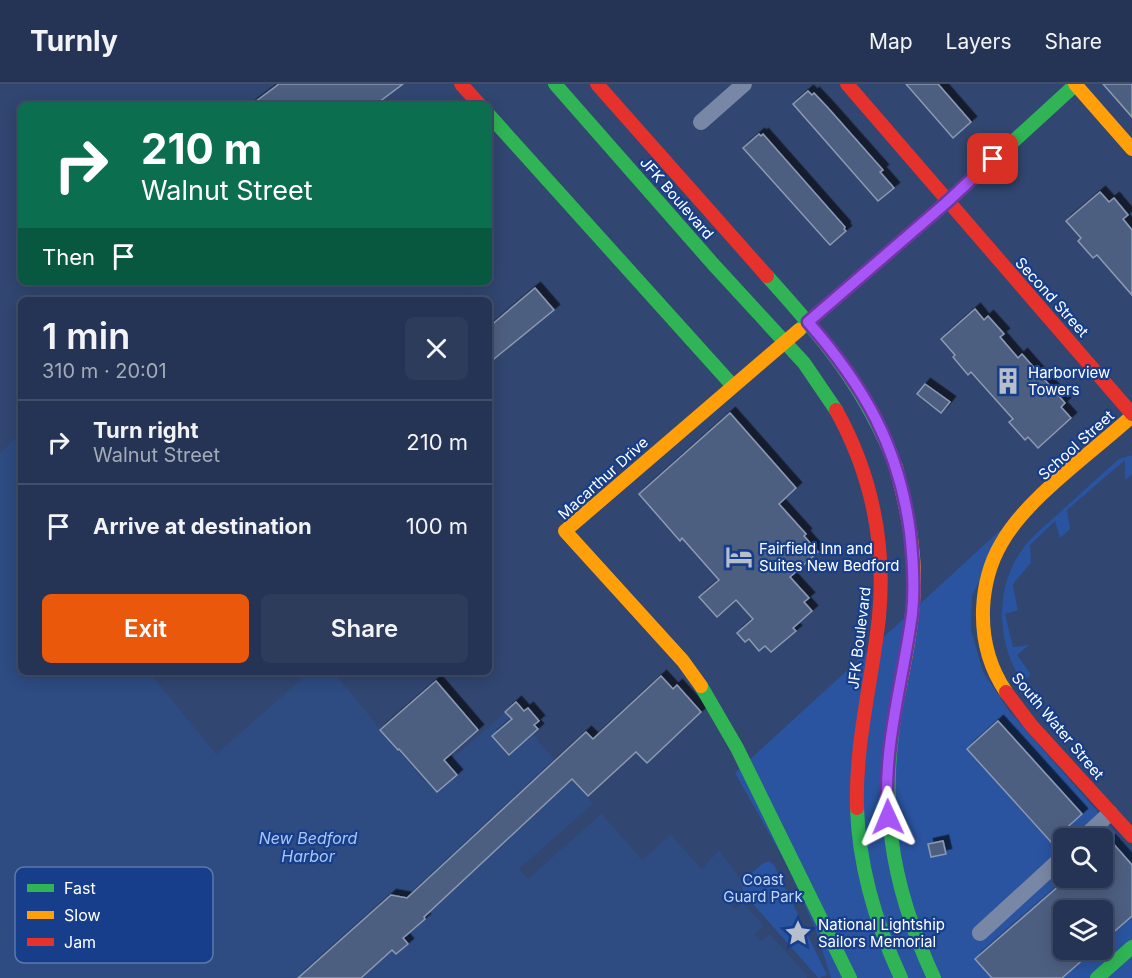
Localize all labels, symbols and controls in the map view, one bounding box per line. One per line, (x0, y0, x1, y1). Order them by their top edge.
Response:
text: Turnly (30, 24, 118, 58)
text: Map (869, 29, 913, 54)
text: Layers (946, 29, 1012, 54)
text: Share (1045, 29, 1102, 54)
text: 210 m (141, 123, 262, 174)
icon: right (42, 126, 120, 204)
pin (967, 133, 1018, 184)
icon: arrive (976, 142, 1009, 175)
street label: JFK Boulevard (636, 153, 718, 243)
text: Walnut Street (141, 174, 312, 207)
icon: arrive (107, 240, 140, 273)
text: Then (42, 244, 95, 270)
street label: Second Street (1011, 253, 1093, 341)
text: 1 min (42, 314, 130, 358)
button: close (405, 317, 468, 380)
text: 310 m · 20:01 (42, 359, 167, 383)
place label: Harborview Towers (1028, 363, 1110, 399)
building icon: Harborview Towers (993, 366, 1023, 396)
street label: School Street (1034, 406, 1118, 484)
text: Turn right (93, 417, 199, 443)
icon: right (42, 426, 75, 459)
text: 210 m (406, 429, 468, 455)
street label: Macarthur Drive (554, 433, 652, 523)
text: Walnut Street (93, 443, 220, 467)
icon: arrive (42, 510, 75, 543)
text: Arrive at destination (93, 513, 312, 539)
text: 100 m (406, 513, 468, 539)
place label: Fairfield Inn and Suites New Bedford (759, 539, 899, 575)
hotel icon: Fairfield Inn and Suites New Bedford (724, 542, 754, 572)
street label: JFK Boulevard (843, 586, 875, 690)
button: Exit (42, 594, 249, 663)
button: Share (261, 594, 468, 663)
street label: South Water Street (1008, 669, 1108, 783)
position arrow (856, 785, 920, 849)
water label: New Bedford Harbor (259, 828, 358, 866)
map controls (1053, 828, 1113, 960)
button: search (1053, 828, 1113, 888)
legend (15, 867, 213, 963)
park label: Coast Guard Park (723, 870, 803, 906)
text: Fast (64, 878, 96, 898)
button: layers (1053, 900, 1113, 960)
text: Slow (64, 905, 101, 925)
place label: National Lightship Sailors Memorial (818, 915, 945, 951)
place icon: National Lightship Sailors Memorial (783, 918, 813, 948)
text: Jam (64, 932, 96, 952)

